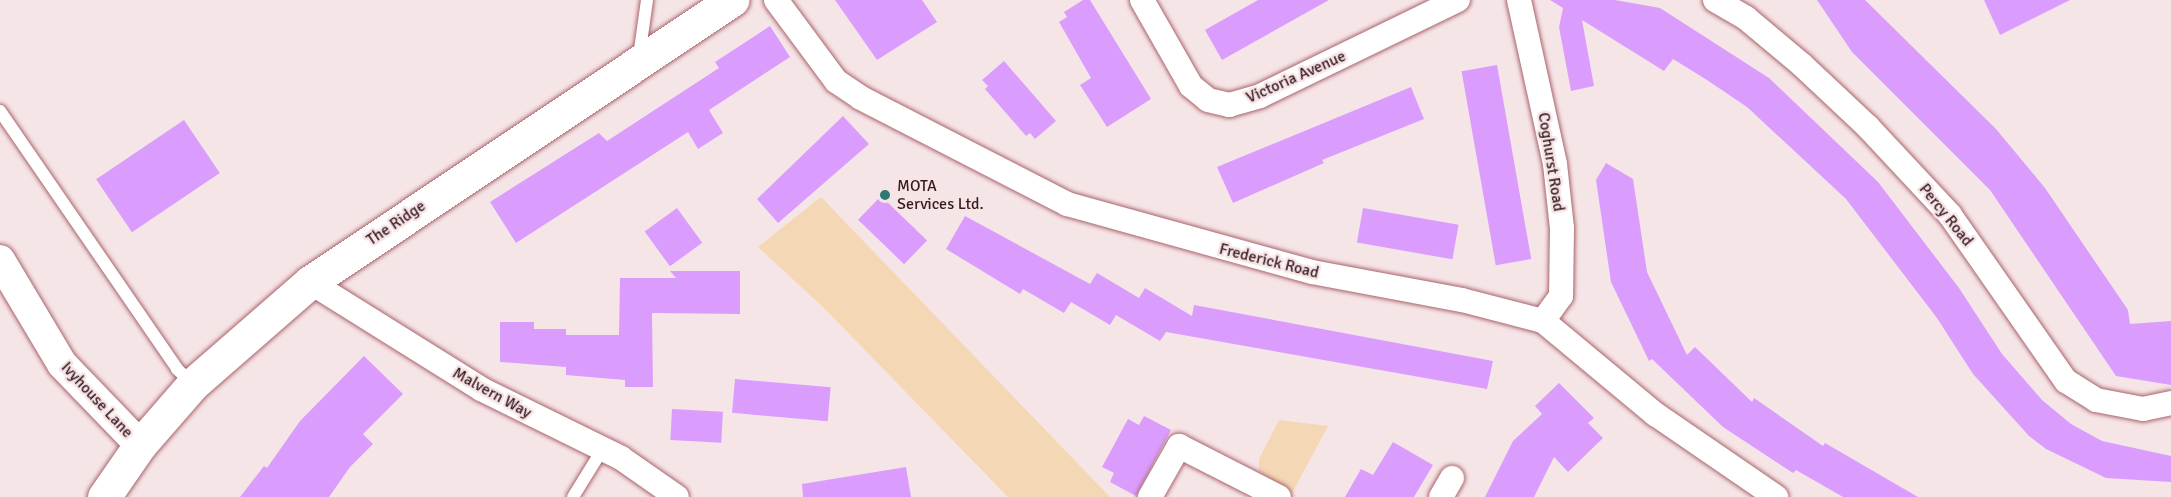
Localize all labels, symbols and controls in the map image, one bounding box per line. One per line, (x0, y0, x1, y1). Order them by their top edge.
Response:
street label: Victoria Avenue (1243, 46, 1349, 108)
street label: Coghurst Road (1534, 111, 1568, 213)
place label: MOTA Services Ltd. (897, 176, 984, 214)
street label: Percy Road (1915, 180, 1977, 250)
marker: MOTA Services Ltd. (878, 188, 892, 202)
street label: The Ridge (363, 196, 429, 250)
street label: Frederick Road (1217, 239, 1321, 283)
street label: Ivyhouse Lane (57, 358, 137, 442)
street label: Malvern Way (449, 363, 535, 423)

